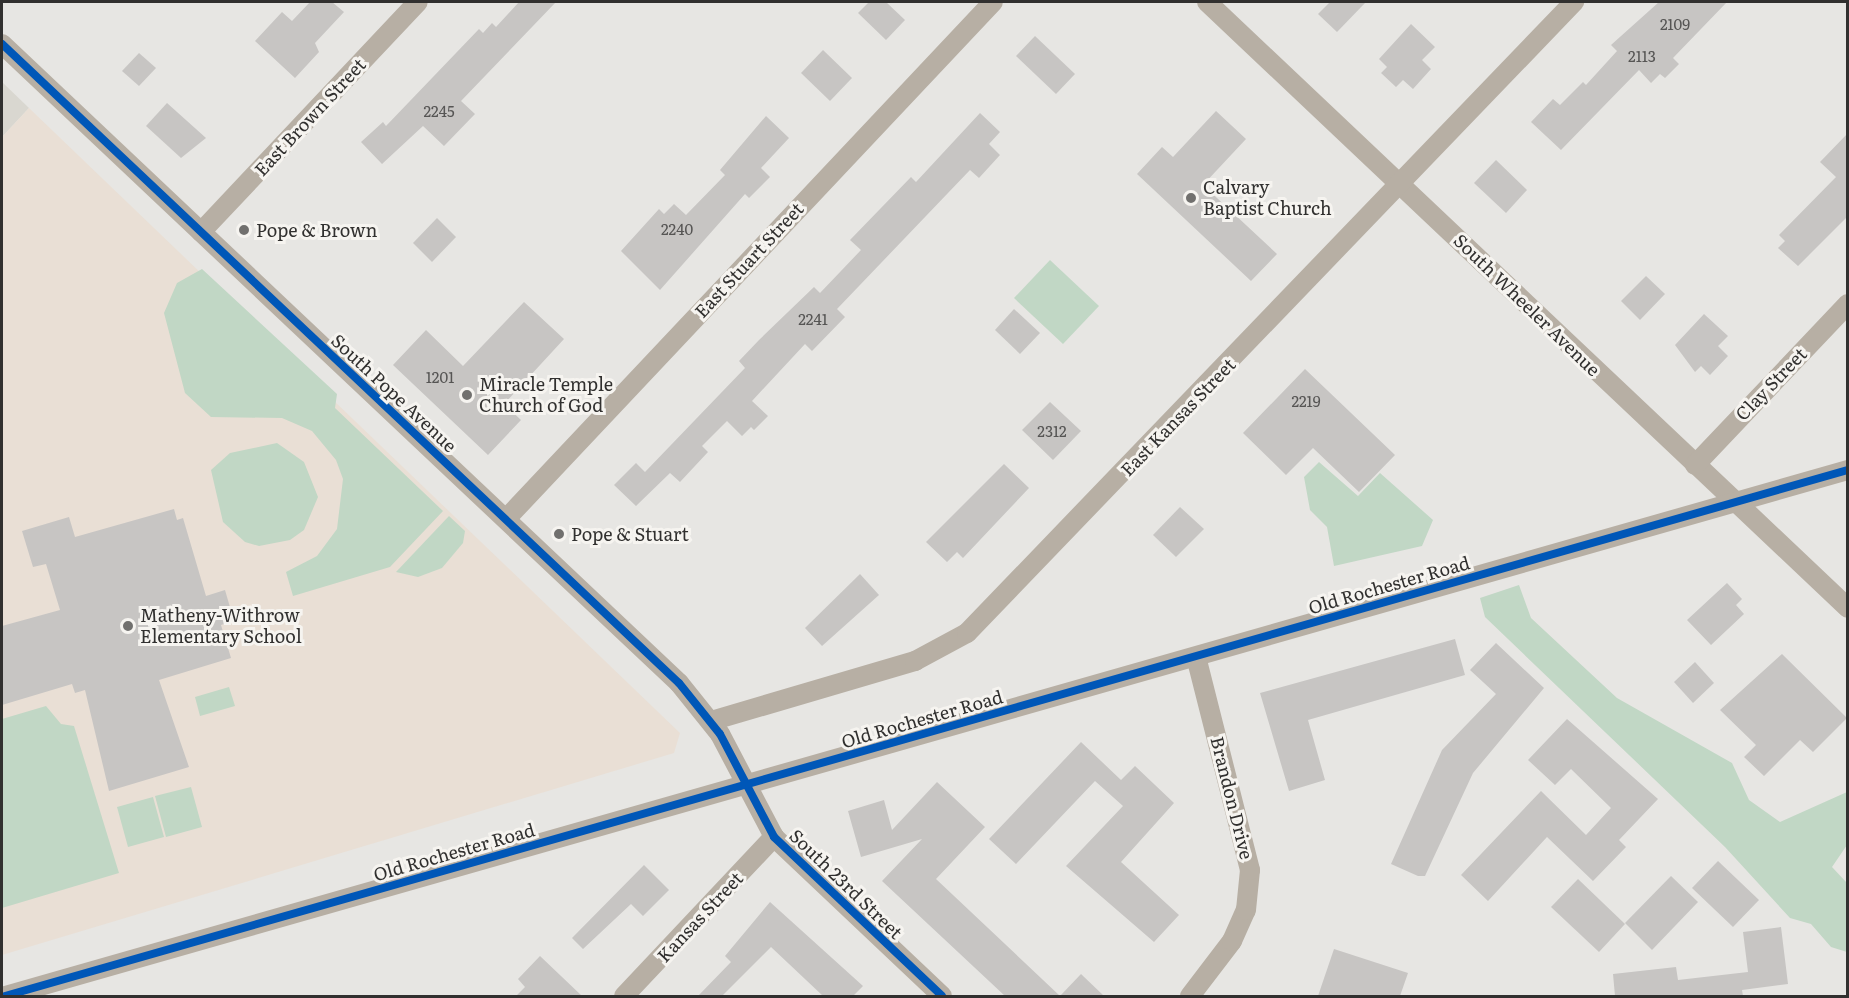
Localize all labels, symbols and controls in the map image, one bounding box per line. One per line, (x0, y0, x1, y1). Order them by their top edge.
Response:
house number: 2109 (1660, 15, 1690, 33)
house number: 2113 (1628, 47, 1656, 65)
street label: East Brown Street (250, 54, 370, 180)
house number: 2245 (423, 102, 455, 120)
place label: Calvary Baptist Church (1203, 177, 1332, 219)
marker: Calvary Baptist Church (1184, 191, 1198, 205)
street label: East Stuart Street (690, 198, 808, 322)
place label: Pope & Brown (256, 219, 377, 241)
house number: 2240 (661, 220, 693, 238)
marker: Pope & Brown (237, 223, 251, 237)
street label: South Wheeler Avenue (1449, 229, 1605, 381)
house number: 2241 (798, 310, 828, 328)
street label: South Pope Avenue (327, 329, 461, 457)
street label: Clay Street (1731, 343, 1811, 425)
street label: East Kansas Street (1116, 354, 1240, 480)
house number: 1201 (426, 368, 454, 386)
place label: Miracle Temple Church of God (479, 374, 613, 416)
marker: Miracle Temple Church of God (460, 388, 474, 402)
house number: 2219 (1291, 392, 1321, 410)
house number: 2312 (1037, 422, 1067, 440)
place label: Pope & Stuart (571, 523, 689, 545)
marker: Pope & Stuart (552, 527, 566, 541)
street label: Old Rochester Road (1306, 552, 1472, 618)
place label: Matheny-Withrow Elementary School (140, 605, 302, 648)
marker: Matheny-Withrow Elementary School (121, 619, 135, 633)
street label: Old Rochester Road (839, 686, 1005, 752)
street label: Brandon Drive (1206, 734, 1258, 862)
street label: Old Rochester Road (371, 819, 537, 885)
street label: South 23rd Street (785, 825, 907, 943)
street label: Kansas Street (653, 867, 747, 967)

